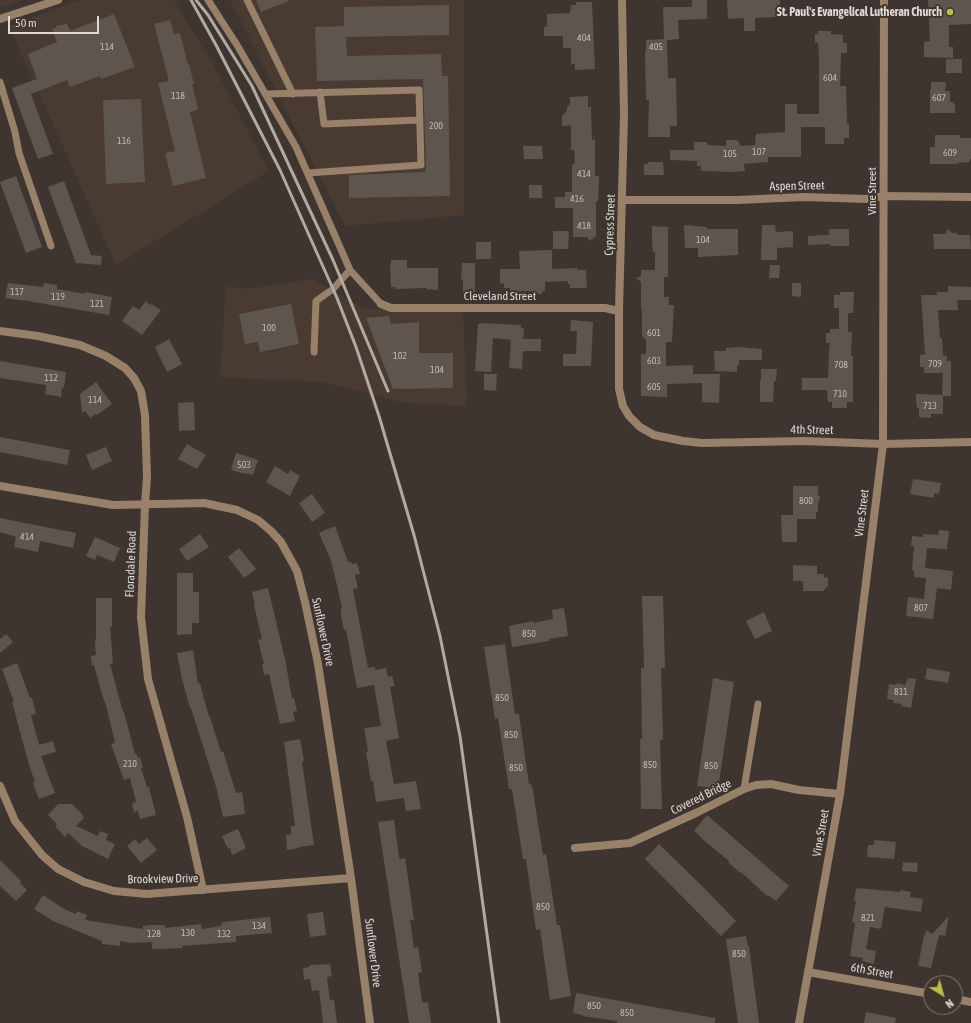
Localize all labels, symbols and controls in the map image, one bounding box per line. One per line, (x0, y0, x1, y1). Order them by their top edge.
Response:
place label: St. Paul's Evangelical Lutheran Church (777, 5, 942, 19)
marker: St. Paul's Evangelical Lutheran Church (945, 7, 955, 17)
scale bar (10, 8, 101, 34)
text: 50 m (15, 16, 37, 30)
house number: 404 (577, 32, 591, 44)
house number: 114 (100, 41, 114, 53)
house number: 405 (649, 41, 663, 53)
house number: 604 (823, 72, 837, 84)
house number: 118 (171, 90, 185, 102)
house number: 607 (932, 92, 946, 104)
house number: 200 (429, 120, 443, 132)
house number: 116 (117, 135, 131, 147)
house number: 107 (752, 146, 766, 158)
house number: 609 (943, 147, 957, 159)
house number: 105 (723, 148, 737, 160)
street label: Vine Street (865, 167, 879, 215)
house number: 414 (577, 168, 591, 180)
street label: Aspen Street (769, 178, 825, 194)
house number: 416 (570, 193, 584, 205)
street label: Cypress Street (602, 194, 618, 256)
house number: 418 (577, 220, 591, 232)
house number: 104 (696, 234, 710, 246)
house number: 117 (10, 286, 24, 298)
street label: Cleveland Street (464, 289, 536, 303)
house number: 119 (51, 291, 65, 303)
house number: 121 (90, 298, 104, 310)
house number: 100 (262, 322, 276, 334)
house number: 601 (647, 327, 661, 339)
house number: 102 (393, 350, 407, 362)
house number: 603 (647, 355, 661, 367)
house number: 709 (928, 358, 942, 370)
house number: 708 (834, 359, 848, 371)
house number: 104 (430, 364, 444, 376)
house number: 112 (44, 372, 58, 384)
house number: 605 (647, 381, 661, 393)
house number: 710 (833, 388, 847, 400)
house number: 114 (88, 394, 102, 406)
house number: 713 (923, 400, 937, 412)
street label: 4th Street (790, 422, 834, 438)
house number: 503 (237, 459, 251, 471)
street label: Vine Street (852, 488, 872, 538)
house number: 800 (799, 495, 813, 507)
street label: Floradale Road (123, 530, 139, 598)
house number: 414 (20, 531, 34, 543)
street label: Sunflower Drive (309, 597, 337, 667)
house number: 807 (914, 602, 928, 614)
house number: 850 (522, 628, 536, 640)
house number: 811 (894, 686, 908, 698)
house number: 850 (495, 692, 509, 704)
house number: 850 (504, 729, 518, 741)
house number: 210 (123, 758, 137, 770)
house number: 850 (643, 759, 657, 771)
house number: 850 (704, 760, 718, 772)
house number: 850 (509, 762, 523, 774)
street label: Covered Bridge (668, 776, 734, 818)
street label: Vine Street (810, 808, 832, 858)
street label: Brookview Drive (127, 871, 199, 887)
house number: 850 (536, 901, 550, 913)
house number: 821 (861, 912, 875, 924)
street label: Sunflower Drive (362, 918, 384, 988)
house number: 134 (252, 920, 266, 932)
house number: 130 (181, 927, 195, 939)
house number: 128 (147, 928, 161, 940)
house number: 132 (217, 928, 231, 940)
house number: 850 (732, 948, 746, 960)
street label: 6th Street (850, 960, 894, 982)
north arrow (923, 975, 963, 1015)
text: N (943, 997, 956, 1011)
house number: 850 (587, 1000, 601, 1012)
house number: 850 (620, 1007, 634, 1019)

